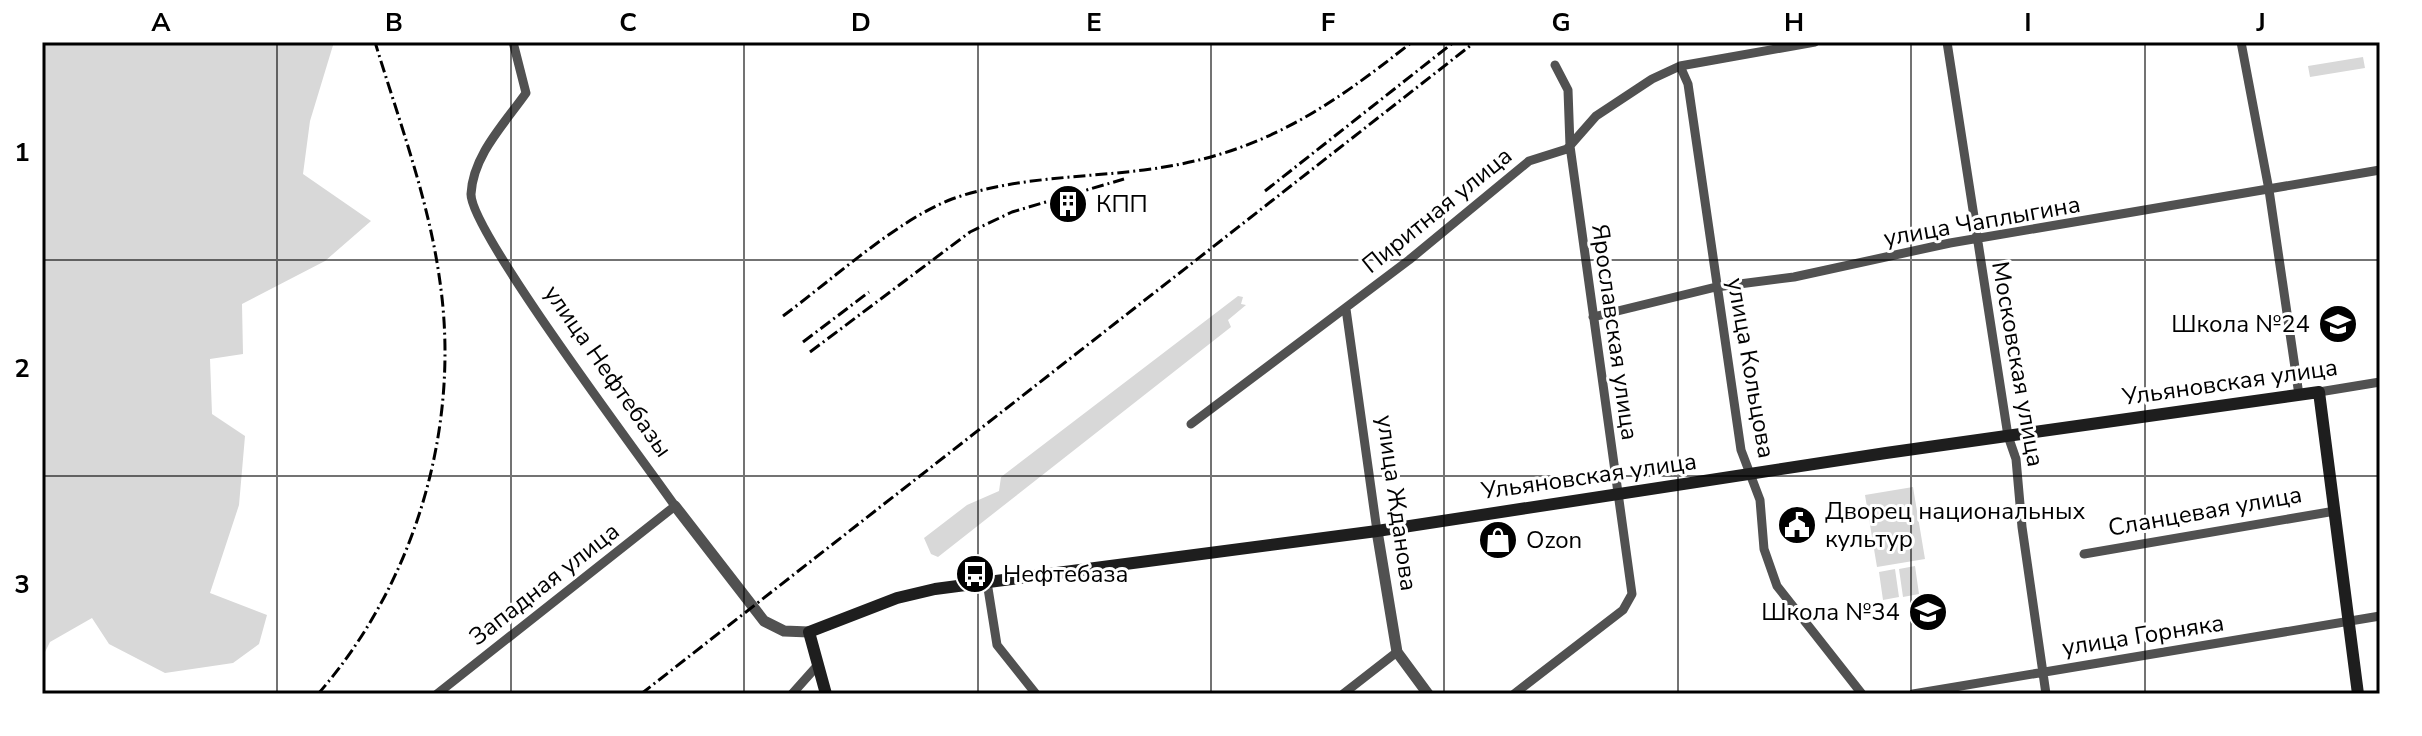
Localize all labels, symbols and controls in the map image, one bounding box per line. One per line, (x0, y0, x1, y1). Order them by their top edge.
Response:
text: A (151, 5, 171, 40)
text: B (385, 5, 403, 40)
text: C (619, 5, 637, 40)
text: D (851, 5, 871, 40)
text: E (1086, 5, 1102, 40)
text: F (1321, 5, 1335, 40)
text: G (1551, 5, 1571, 40)
text: H (1784, 5, 1804, 40)
text: I (2024, 5, 2032, 40)
text: J (2255, 5, 2266, 40)
text: 1 (14, 135, 30, 170)
street label: Пиритная улица (1355, 140, 1519, 280)
building icon: КПП (1047, 183, 1089, 225)
place label: КПП (1096, 188, 1148, 220)
street label: улица Чаплыгина (1881, 188, 2083, 254)
street label: Ярославская улица (1584, 222, 1646, 442)
street label: Московская улица (1984, 259, 2052, 469)
street label: улица Кольцова (1719, 275, 1783, 461)
street label: улица Нефтебазы (537, 279, 679, 463)
school or university icon: Школа №24 (2317, 303, 2359, 345)
place label: Школа №24 (2171, 308, 2310, 340)
text: 2 (14, 351, 30, 386)
street label: Ульяновская улица (2119, 351, 2340, 413)
street label: улица Жданова (1369, 413, 1425, 593)
street label: Ульяновская улица (1478, 445, 1699, 507)
street label: Сланцевая улица (2106, 478, 2304, 544)
place label: Дворец национальных культур (1825, 495, 2085, 555)
public building icon: Дворец национальных культур (1776, 504, 1818, 546)
street label: Западная улица (462, 515, 626, 653)
shop icon: Ozon (1477, 519, 1519, 561)
place label: Ozon (1526, 524, 1582, 556)
bus stop icon: Нефтебаза (954, 553, 996, 595)
place label: Нефтебаза (1003, 558, 1128, 590)
text: 3 (14, 567, 30, 602)
school or university icon: Школа №34 (1907, 591, 1949, 633)
place label: Школа №34 (1761, 596, 1900, 628)
street label: улица Горняка (2060, 606, 2226, 664)

